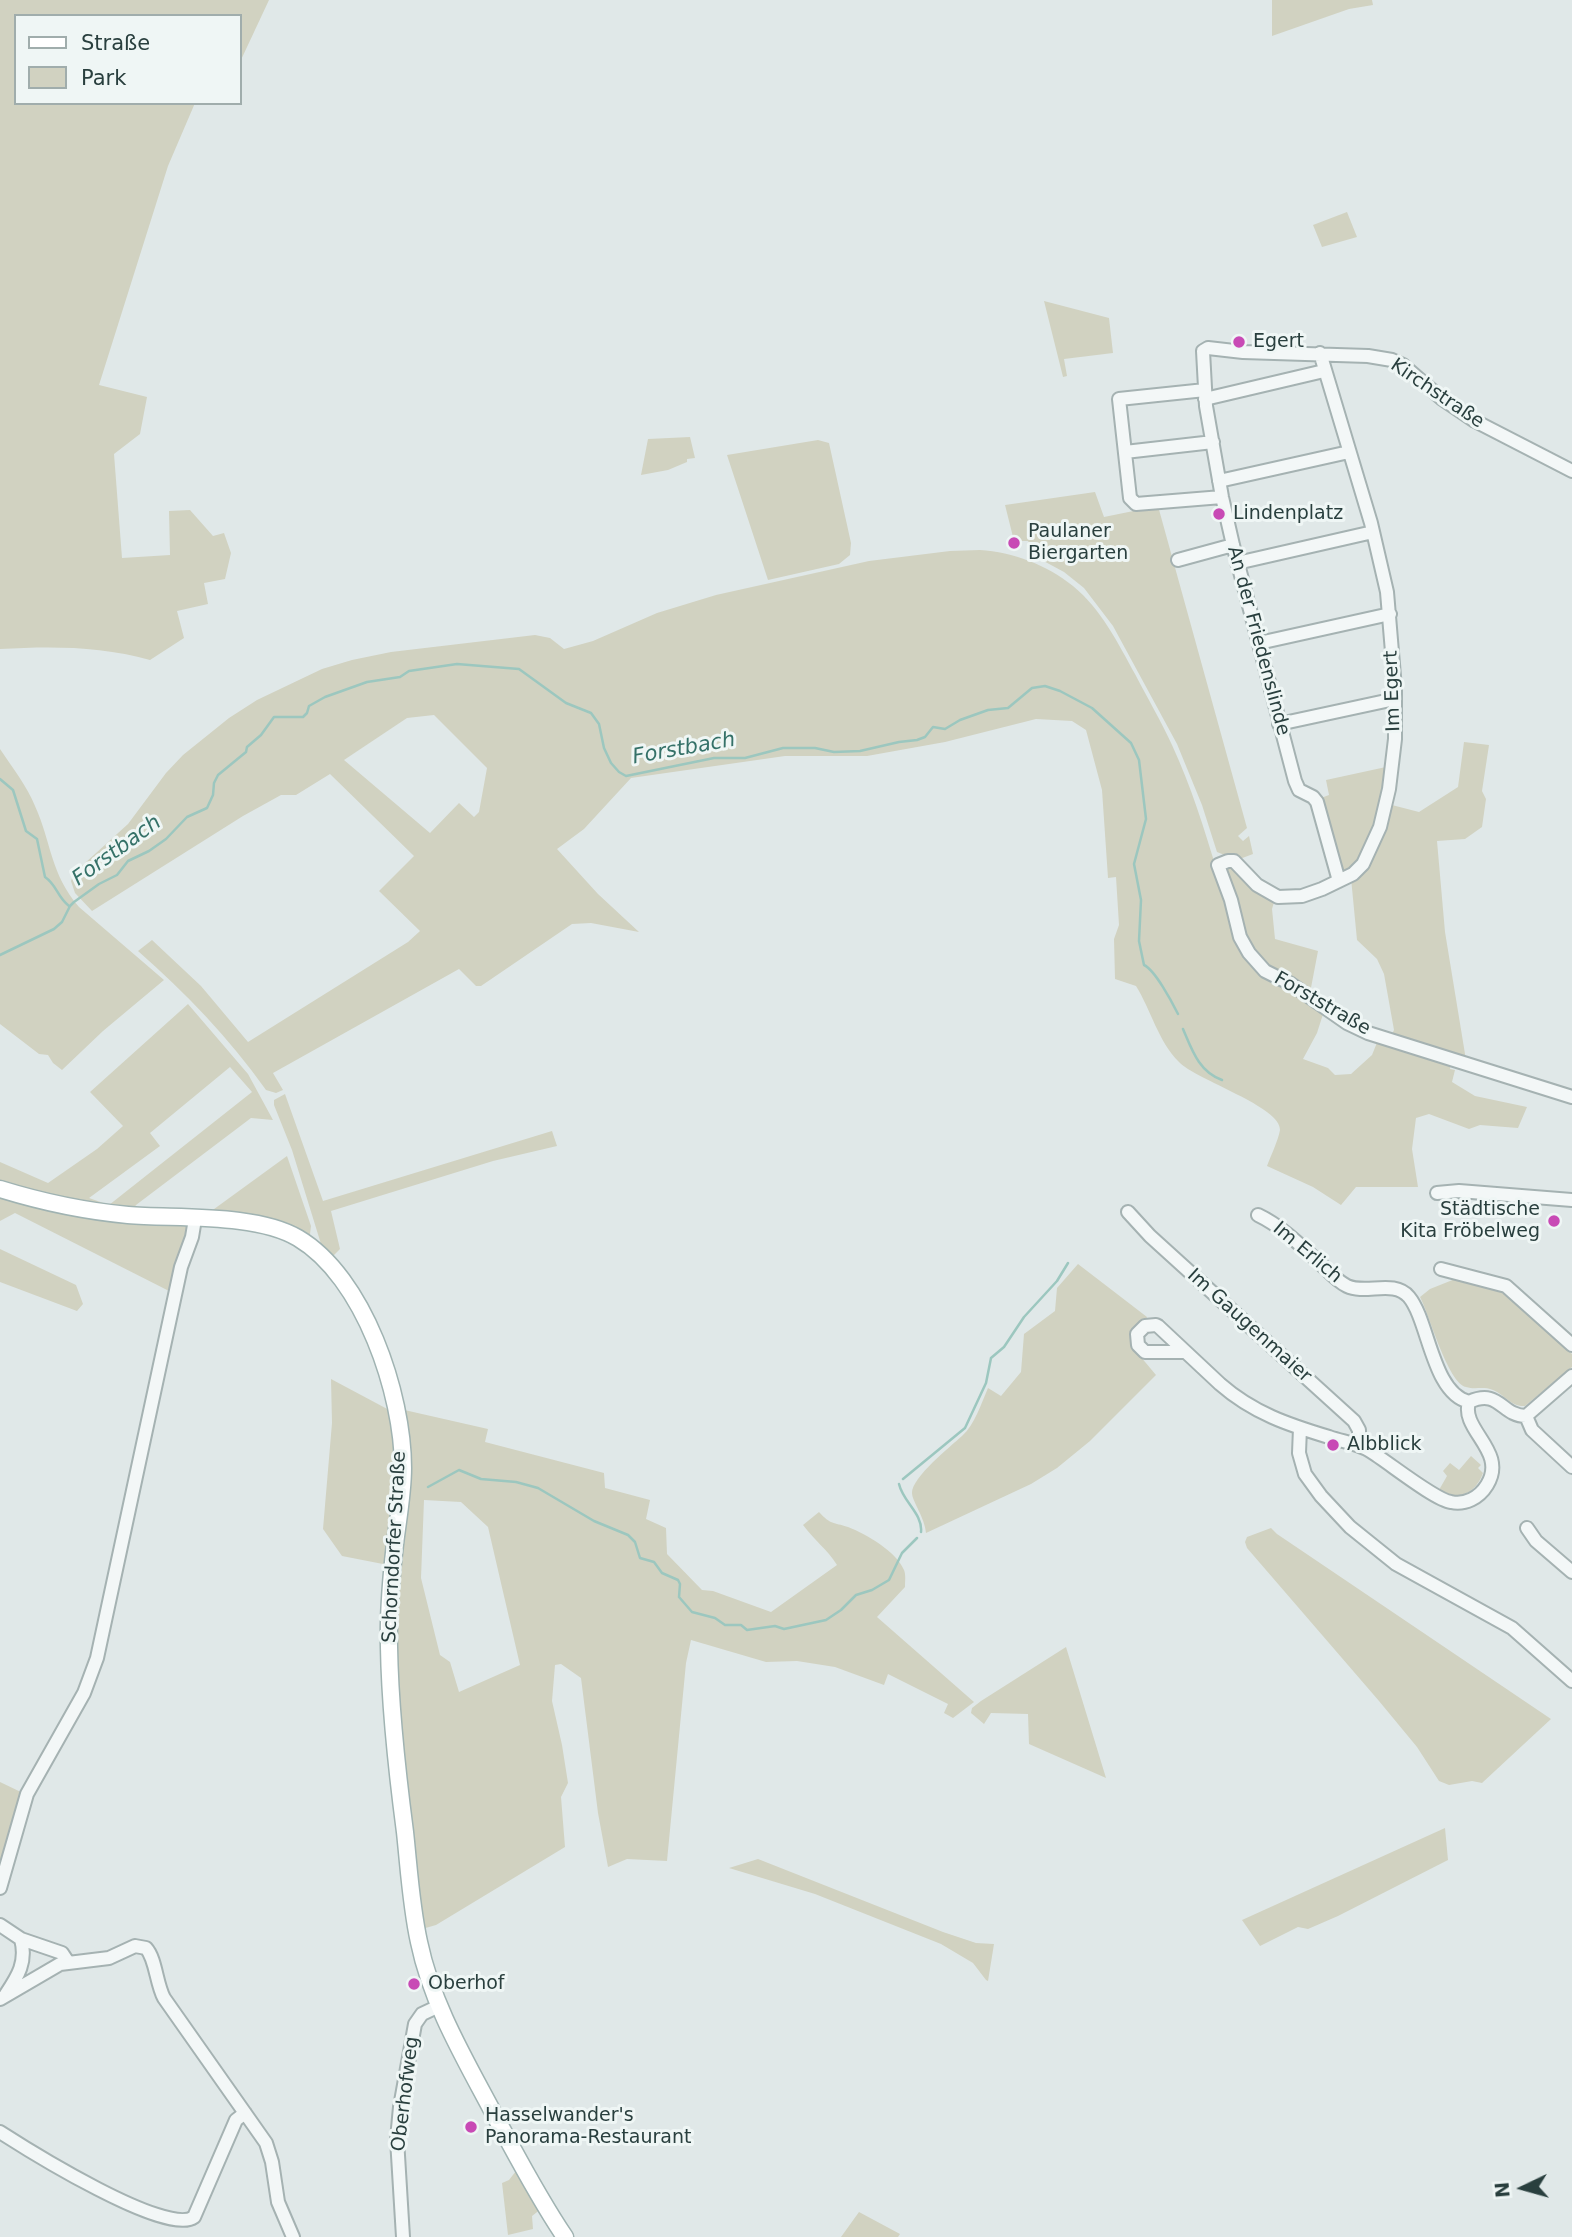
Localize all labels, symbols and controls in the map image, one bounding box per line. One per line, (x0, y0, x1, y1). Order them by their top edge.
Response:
legend (14, 14, 242, 105)
text: Straße (81, 31, 150, 55)
text: Park (81, 66, 126, 90)
place label: Egert (1253, 331, 1304, 353)
marker: Egert (1231, 334, 1247, 350)
street label: Kirchstraße (1386, 354, 1488, 434)
place label: Lindenplatz (1233, 503, 1343, 525)
marker: Lindenplatz (1211, 506, 1227, 522)
place label: Paulaner Biergarten (1028, 521, 1128, 565)
marker: Paulaner Biergarten (1006, 535, 1022, 551)
street label: An der Friedenslinde (1222, 544, 1294, 738)
street label: Im Egert (1380, 650, 1406, 732)
water label: Forstbach (631, 728, 737, 770)
water label: Forstbach (68, 810, 166, 892)
street label: Forststraße (1270, 967, 1374, 1041)
place label: Städtische Kita Fröbelweg (1400, 1199, 1540, 1243)
marker: Städtische Kita Fröbelweg (1546, 1213, 1562, 1229)
street label: Im Erlich (1268, 1218, 1346, 1288)
street label: Im Gaugenmaier (1182, 1264, 1316, 1388)
place label: Albblick (1347, 1434, 1421, 1456)
marker: Albblick (1325, 1437, 1341, 1453)
street label: Schorndorfer Straße (379, 1451, 411, 1643)
place label: Oberhof (428, 1973, 505, 1995)
marker: Oberhof (406, 1976, 422, 1992)
street label: Oberhofweg (388, 2035, 424, 2153)
place label: Hasselwander's Panorama-Restaurant (485, 2105, 691, 2149)
marker: Hasselwander's Panorama-Restaurant (463, 2119, 479, 2135)
north arrow (1488, 2153, 1558, 2223)
text: N (1490, 2181, 1514, 2199)

